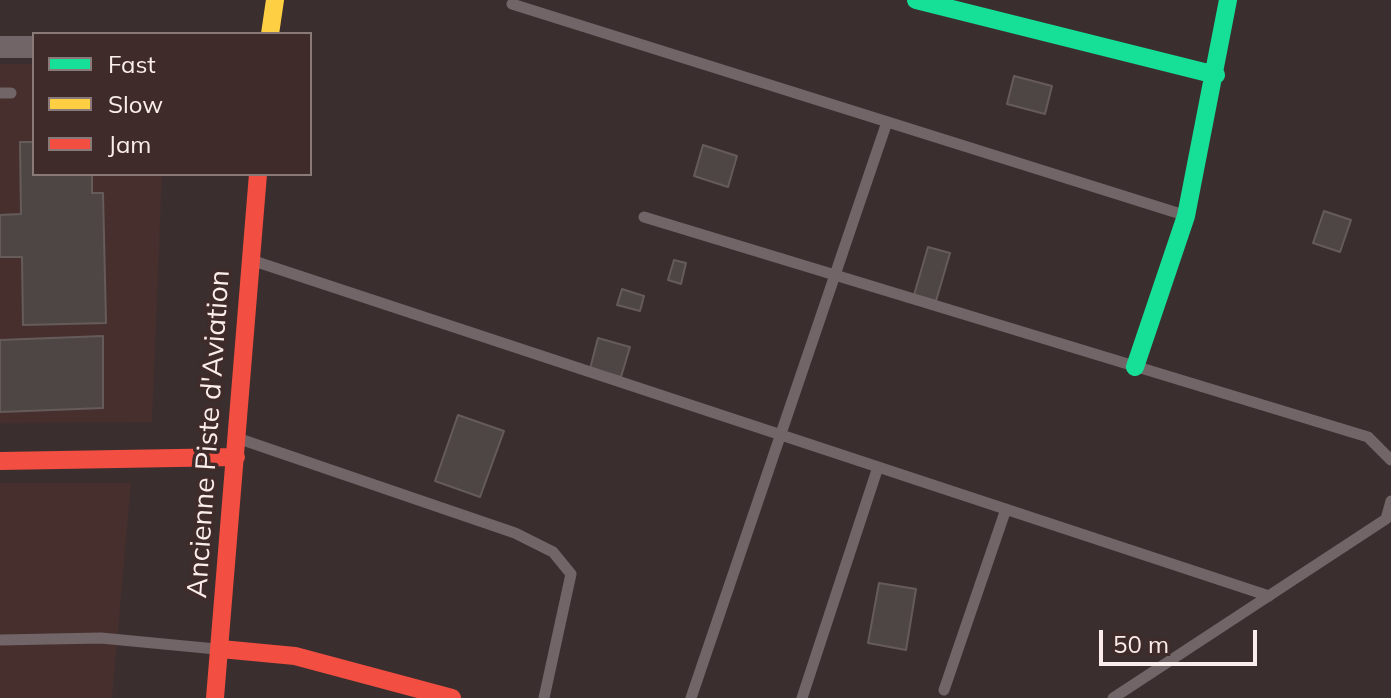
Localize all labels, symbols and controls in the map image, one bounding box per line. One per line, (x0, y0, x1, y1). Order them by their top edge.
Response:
legend (32, 32, 312, 176)
text: Fast (108, 49, 156, 79)
text: Slow (108, 89, 163, 119)
text: Jam (108, 129, 151, 159)
street label: Ancienne Piste d'Aviation (181, 269, 237, 599)
scale bar (1103, 614, 1261, 664)
text: 50 m (1113, 629, 1169, 659)

